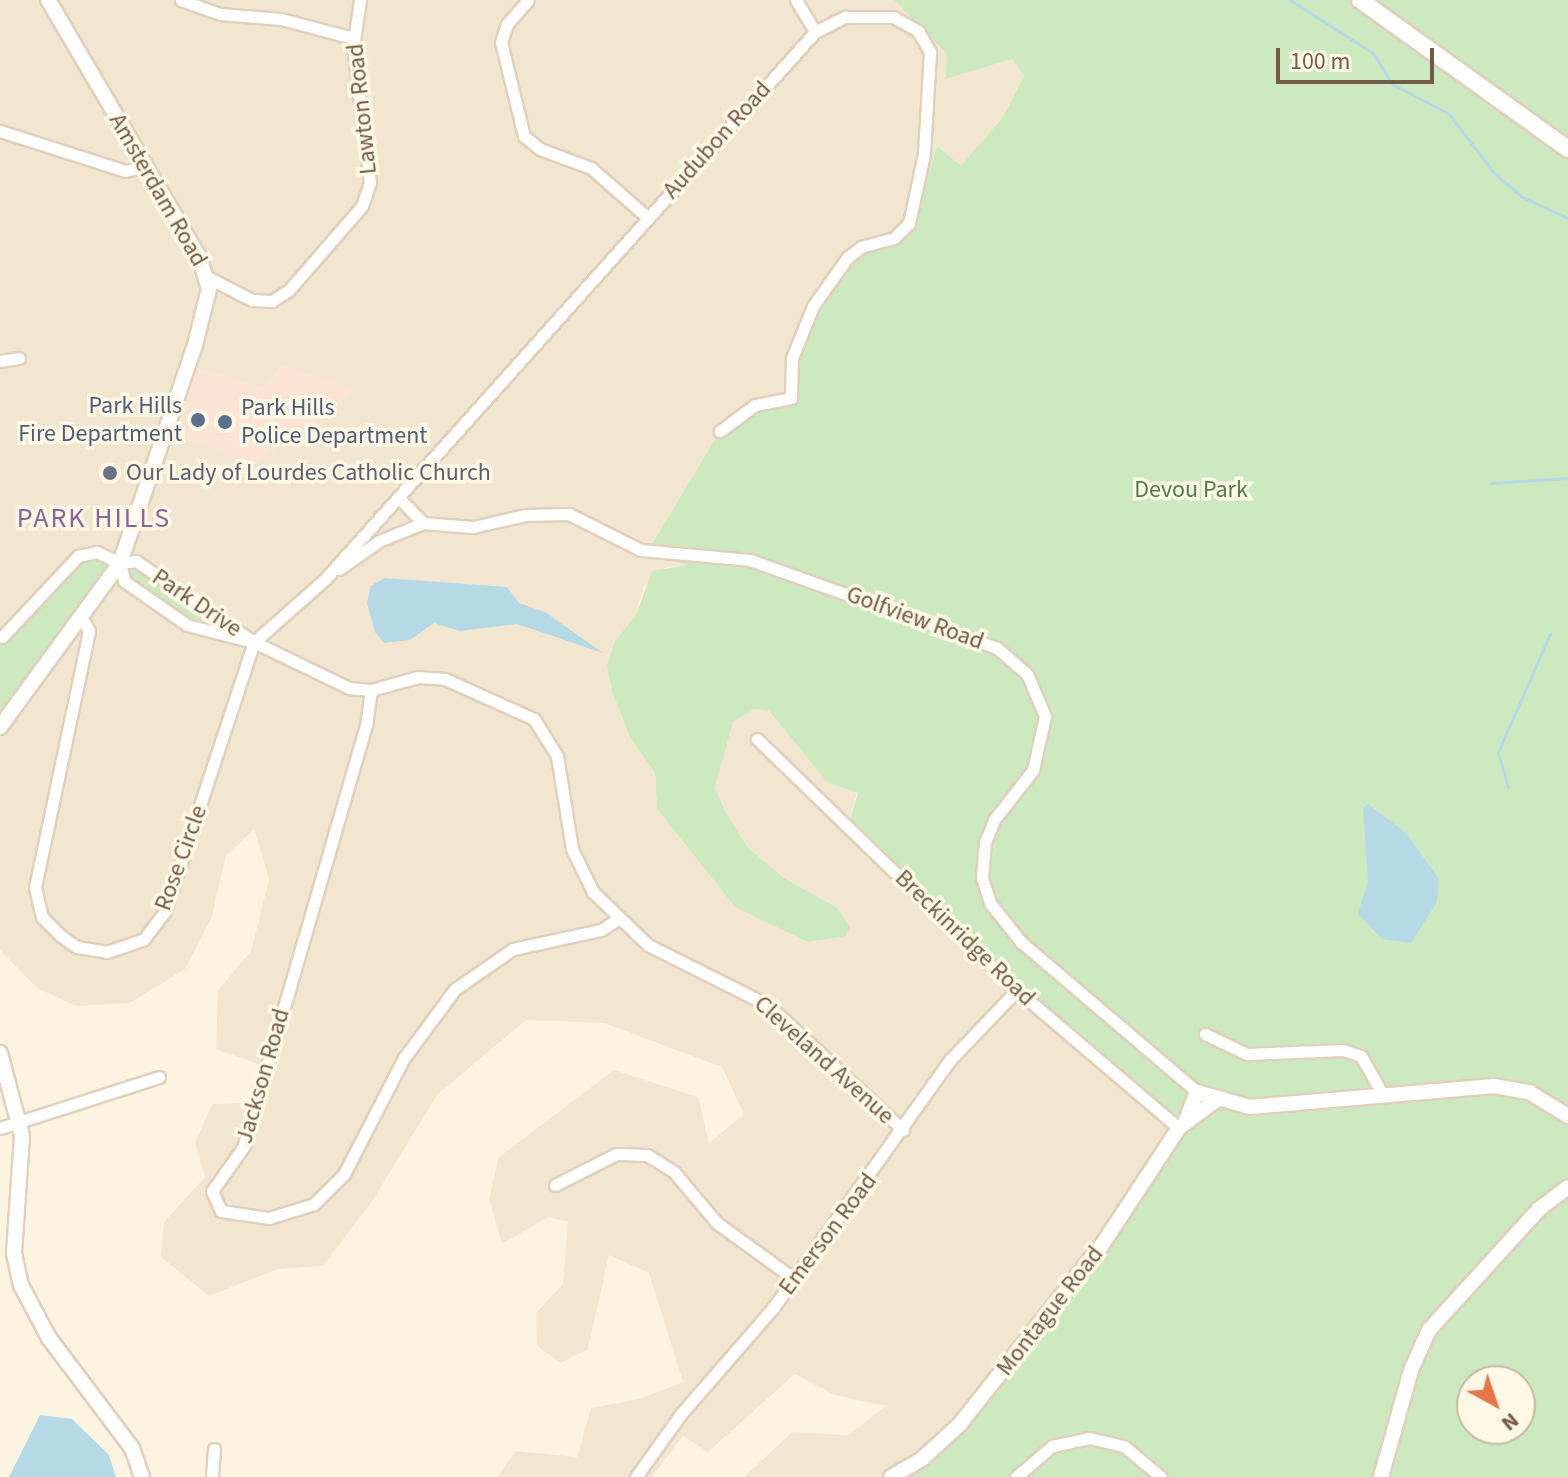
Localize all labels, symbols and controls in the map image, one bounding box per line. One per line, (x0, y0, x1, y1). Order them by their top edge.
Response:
scale bar (1280, 32, 1438, 82)
street label: Lawton Road (341, 42, 383, 176)
text: 100 m (1290, 44, 1350, 79)
street label: Audubon Road (657, 75, 777, 205)
street label: Amsterdam Road (103, 108, 213, 272)
place label: Park Hills Fire Department (18, 392, 182, 448)
place label: Park Hills Police Department (241, 394, 427, 450)
marker: Park Hills Fire Department (189, 411, 207, 429)
marker: Park Hills Police Department (216, 413, 234, 431)
place label: Our Lady of Lourdes Catholic Church (126, 459, 491, 487)
marker: Our Lady of Lourdes Catholic Church (101, 464, 119, 482)
park label: Devou Park (1134, 476, 1248, 504)
district label: PARK HILLS (17, 501, 171, 535)
street label: Park Drive (147, 563, 247, 643)
street label: Golfview Road (842, 580, 988, 656)
street label: Rose Circle (149, 801, 213, 915)
street label: Breckinridge Road (889, 864, 1041, 1012)
street label: Cleveland Avenue (748, 990, 900, 1130)
street label: Jackson Road (230, 1005, 296, 1147)
street label: Emerson Road (773, 1167, 883, 1301)
street label: Montague Road (990, 1240, 1110, 1382)
north arrow (1456, 1365, 1536, 1445)
text: N (1494, 1405, 1526, 1439)

